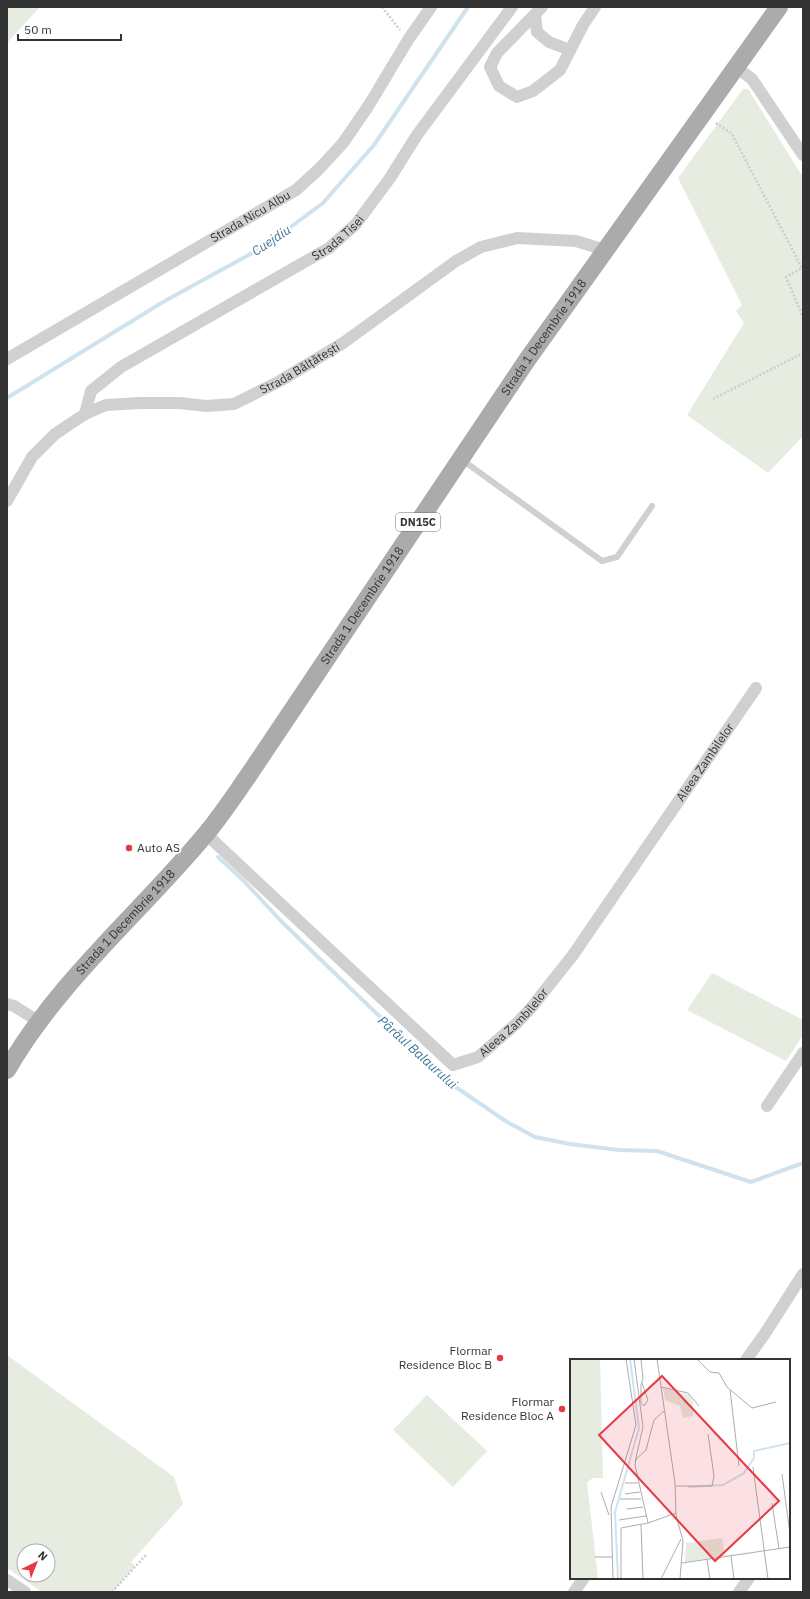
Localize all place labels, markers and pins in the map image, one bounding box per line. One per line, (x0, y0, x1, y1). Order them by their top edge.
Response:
place label: Auto AS (137, 840, 180, 855)
marker: Auto AS (124, 843, 134, 853)
place label: Flormar Residence Bloc B (399, 1343, 493, 1372)
marker: Flormar Residence Bloc B (495, 1353, 505, 1363)
place label: Flormar Residence Bloc A (461, 1394, 555, 1423)
marker: Flormar Residence Bloc A (557, 1404, 567, 1414)

